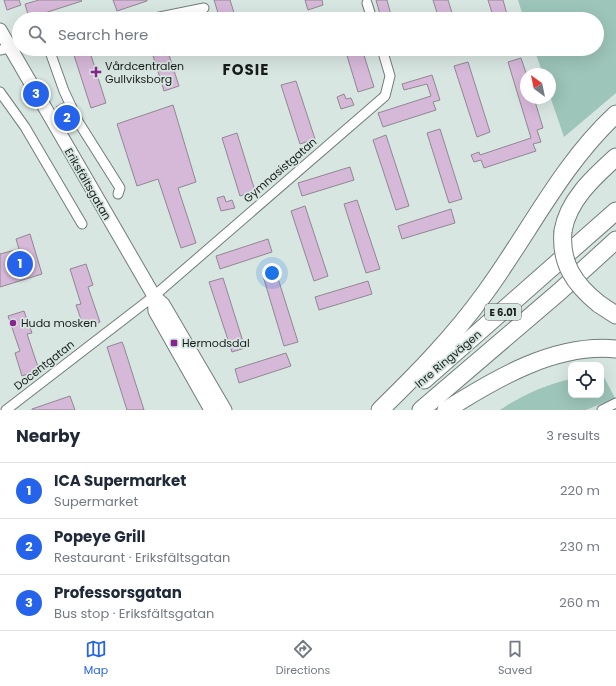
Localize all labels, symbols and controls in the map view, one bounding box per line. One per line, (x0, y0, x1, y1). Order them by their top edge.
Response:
search box (12, 12, 604, 56)
icon: search (26, 23, 48, 45)
text: Search here (58, 24, 148, 45)
place label: Vårdcentralen Gullviksborg (105, 58, 184, 87)
district label: FOSIE (223, 59, 269, 80)
marker: Vårdcentralen Gullviksborg (90, 66, 102, 78)
north arrow (520, 68, 556, 104)
pin: 3 (23, 79, 49, 109)
pin: 2 (54, 103, 80, 133)
street label: Gymnasistgatan (240, 134, 320, 206)
street label: Eriksfältsgatan (61, 145, 115, 223)
pin: 1 (7, 249, 33, 279)
your location (262, 263, 282, 283)
road number: E 6.01 (485, 304, 521, 320)
place label: Huda mosken (21, 315, 97, 331)
marker: Huda mosken (8, 318, 18, 328)
street label: Inre Ringvägen (411, 326, 485, 392)
place label: Hermodsdal (182, 335, 250, 351)
street label: Docentgatan (10, 336, 78, 394)
marker: Hermodsdal (169, 338, 179, 348)
map controls (568, 362, 604, 398)
button: locate (568, 362, 604, 398)
text: Nearby (16, 424, 80, 448)
text: 3 results (546, 426, 600, 445)
text: ICA Supermarket (54, 470, 186, 491)
text: 1 (27, 481, 31, 500)
text: 220 m (560, 481, 600, 500)
text: Supermarket (54, 492, 138, 511)
text: Popeye Grill (54, 526, 145, 547)
text: 2 (25, 537, 33, 556)
text: 230 m (560, 537, 600, 556)
text: Restaurant · Eriksfältsgatan (54, 548, 230, 567)
text: Professorsgatan (54, 582, 182, 603)
text: 3 (25, 593, 33, 612)
text: 260 m (559, 593, 600, 612)
text: Bus stop · Eriksfältsgatan (54, 604, 214, 623)
tab: Map (84, 638, 108, 679)
tab: Directions (276, 638, 330, 679)
tab: Saved (498, 638, 532, 679)

